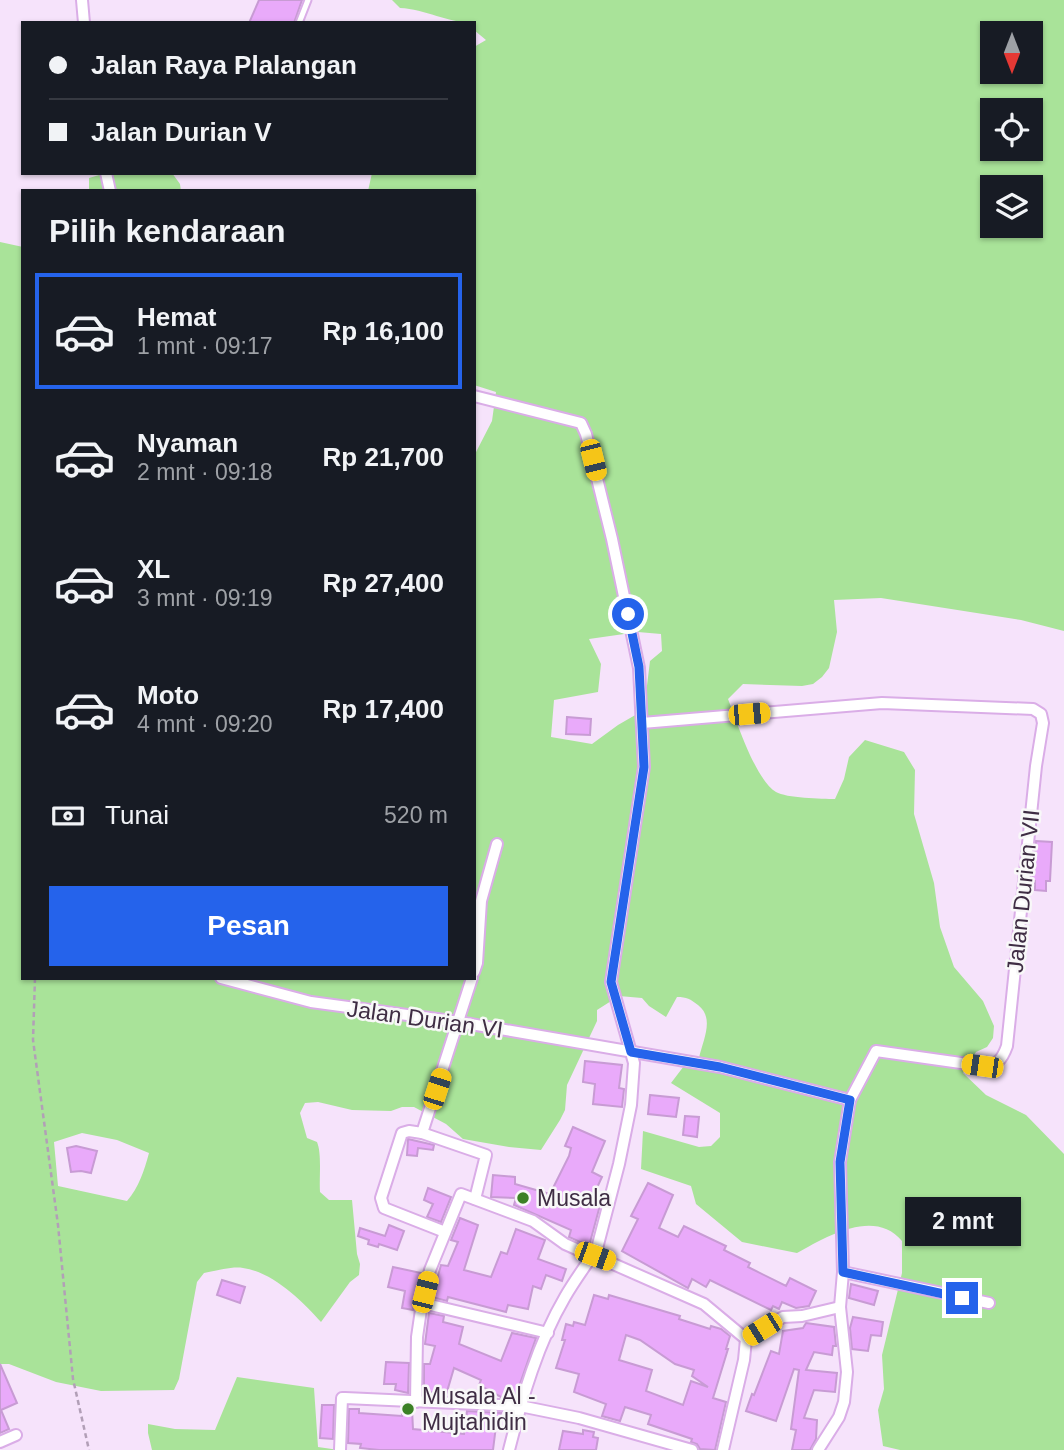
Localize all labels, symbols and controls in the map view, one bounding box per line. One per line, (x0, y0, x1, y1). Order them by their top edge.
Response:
north arrow (980, 21, 1043, 84)
map controls (980, 21, 1043, 238)
text: Jalan Raya Plalangan (91, 50, 357, 80)
button: locate (980, 98, 1043, 161)
text: Jalan Durian V (91, 117, 272, 147)
button: layers (980, 175, 1043, 238)
text: Pilih kendaraan (49, 213, 286, 249)
icon: car (53, 300, 116, 363)
text: Hemat (137, 302, 216, 332)
text: Rp 16,100 (323, 316, 444, 346)
text: 1 mnt · 09:17 (137, 333, 273, 359)
icon: car (53, 426, 116, 489)
text: Nyaman (137, 428, 238, 458)
car (578, 437, 609, 483)
text: Rp 21,700 (323, 442, 444, 472)
text: 2 mnt · 09:18 (137, 459, 273, 485)
icon: car (53, 552, 116, 615)
text: XL (137, 554, 170, 584)
text: Rp 27,400 (323, 568, 444, 598)
text: 3 mnt · 09:19 (137, 585, 273, 611)
route start (612, 598, 644, 630)
icon: car (53, 678, 116, 741)
text: Moto (137, 680, 199, 710)
text: Rp 17,400 (323, 694, 444, 724)
car (728, 702, 771, 726)
text: 4 mnt · 09:20 (137, 711, 273, 737)
icon: cash (49, 797, 87, 835)
text: Tunai (105, 800, 169, 830)
text: 520 m (384, 802, 448, 828)
street label: Jalan Durian VII (1002, 808, 1044, 974)
button: Pesan (49, 886, 448, 966)
street label: Jalan Durian VI (345, 995, 505, 1043)
car (960, 1053, 1005, 1079)
car (421, 1066, 454, 1112)
place label: Musala (537, 1185, 611, 1211)
marker: Musala (515, 1190, 531, 1206)
callout: 2 mnt (904, 1196, 1020, 1246)
text: 2 mnt (932, 1208, 994, 1234)
car (572, 1239, 619, 1273)
car (410, 1269, 441, 1315)
route end (946, 1282, 978, 1314)
car (739, 1309, 786, 1349)
place label: Musala Al - Mujtahidin (422, 1383, 536, 1435)
marker: Musala Al - Mujtahidin (400, 1401, 416, 1417)

